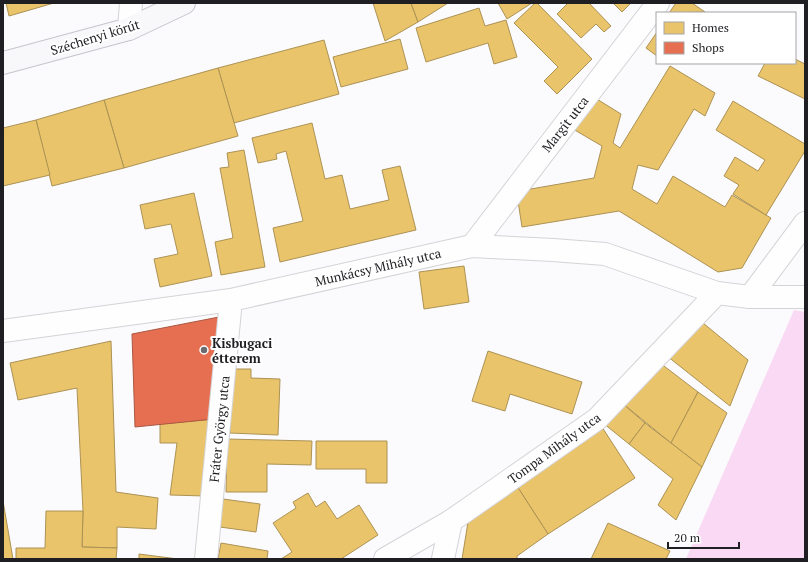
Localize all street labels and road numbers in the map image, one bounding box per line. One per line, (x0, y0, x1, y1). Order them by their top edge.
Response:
street label: Széchenyi körút (48, 15, 142, 59)
street label: Margit utca (537, 92, 593, 156)
street label: Munkácsy Mihály utca (313, 244, 443, 290)
street label: Fráter György utca (204, 374, 234, 483)
street label: Tompa Mihály utca (504, 408, 604, 488)

